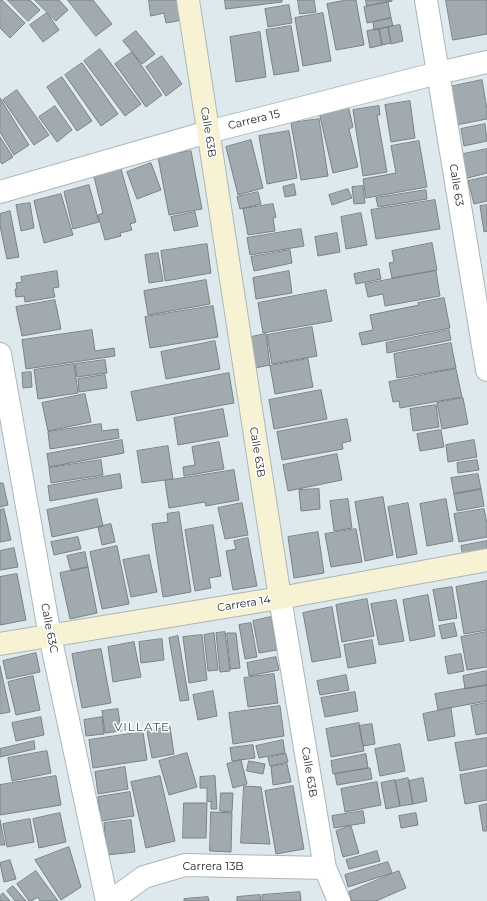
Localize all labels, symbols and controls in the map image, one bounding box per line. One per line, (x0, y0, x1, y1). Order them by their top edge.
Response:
street label: Calle 63B (198, 106, 218, 158)
street label: Carrera 15 (227, 107, 281, 133)
street label: Calle 63 (446, 163, 466, 207)
street label: Calle 63B (247, 426, 267, 478)
street label: Carrera 14 (216, 593, 272, 615)
street label: Calle 63C (38, 602, 60, 654)
district label: VILLATE (114, 720, 170, 734)
street label: Calle 63B (299, 746, 319, 798)
street label: Carrera 13B (182, 860, 244, 874)

